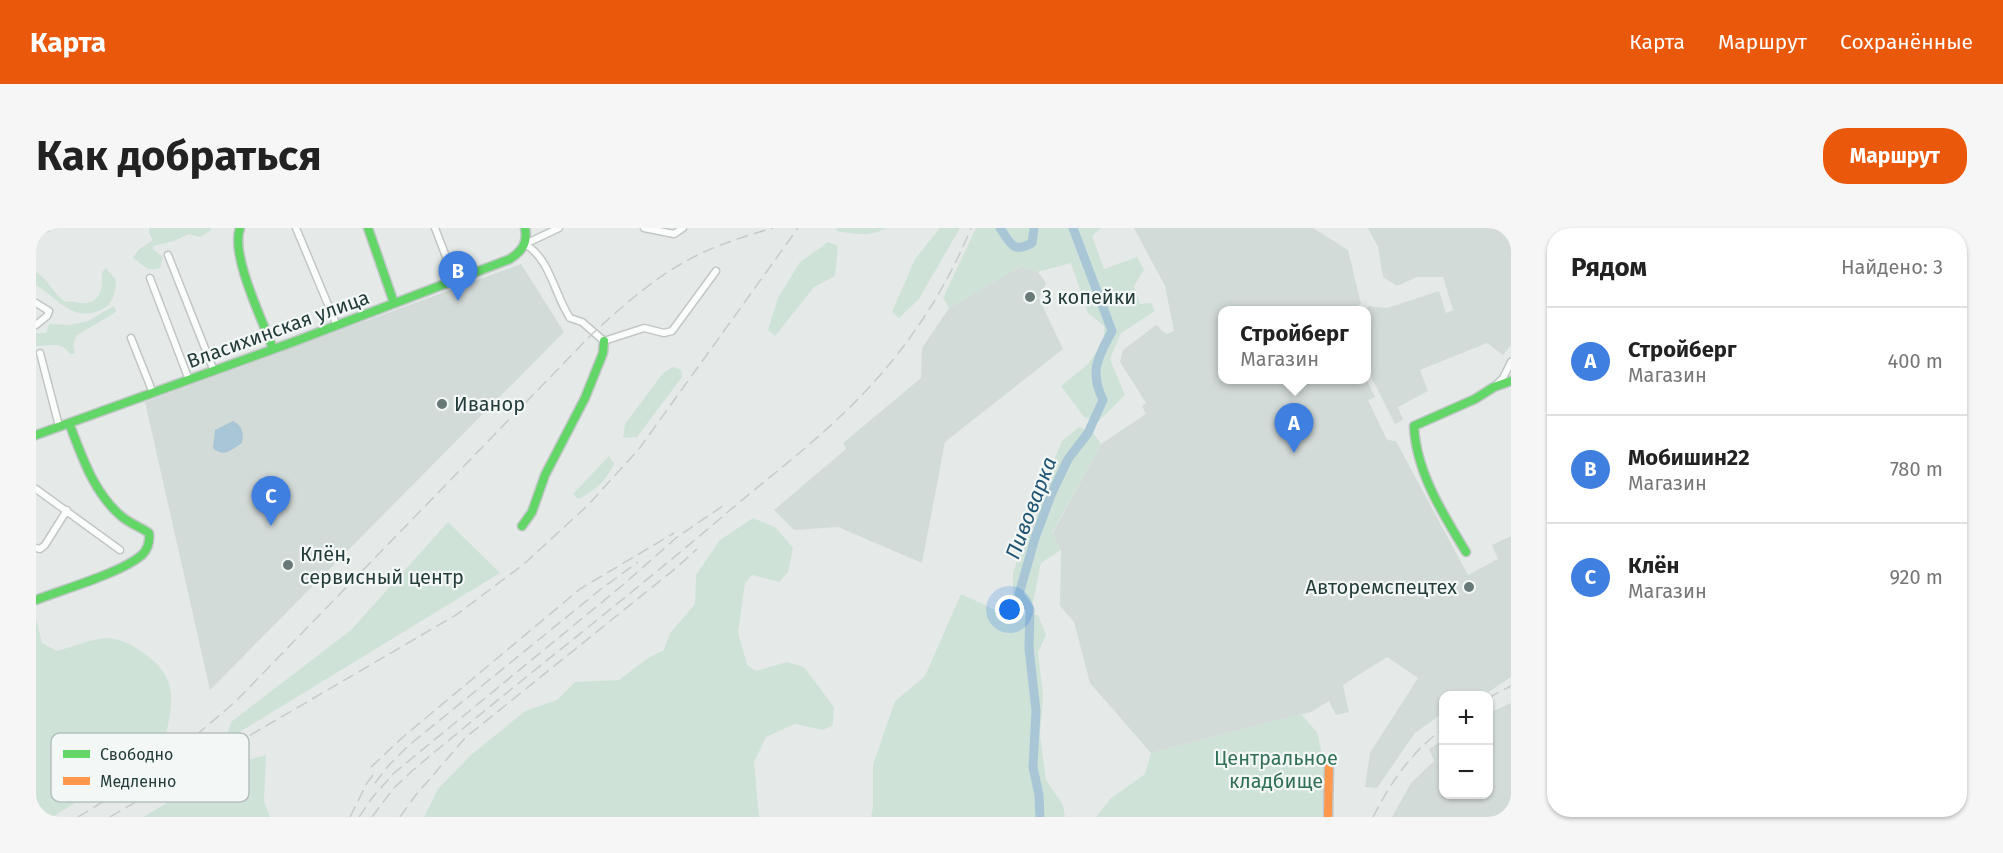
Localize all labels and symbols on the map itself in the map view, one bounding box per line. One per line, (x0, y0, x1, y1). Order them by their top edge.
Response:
pin: B (438, 251, 478, 301)
street label: Власихинская улица (184, 285, 372, 373)
place label: 3 копейки (1042, 285, 1136, 309)
marker: 3 копейки (1023, 290, 1037, 304)
place label: Иванор (454, 392, 525, 416)
marker: Иванор (435, 397, 449, 411)
pin: A (1274, 404, 1314, 453)
water label: Пивоварка (1000, 453, 1062, 563)
pin: C (252, 476, 290, 526)
place label: Клён, сервисный центр (300, 542, 464, 589)
marker: Клён, сервисный центр (281, 558, 295, 572)
place label: Авторемспецтех (1306, 575, 1457, 599)
marker: Авторемспецтех (1462, 580, 1476, 594)
your location (995, 595, 1024, 624)
legend (51, 733, 249, 802)
text: Свободно (100, 745, 173, 764)
park label: Центральное кладбище (1214, 746, 1338, 793)
text: Медленно (100, 772, 176, 791)

